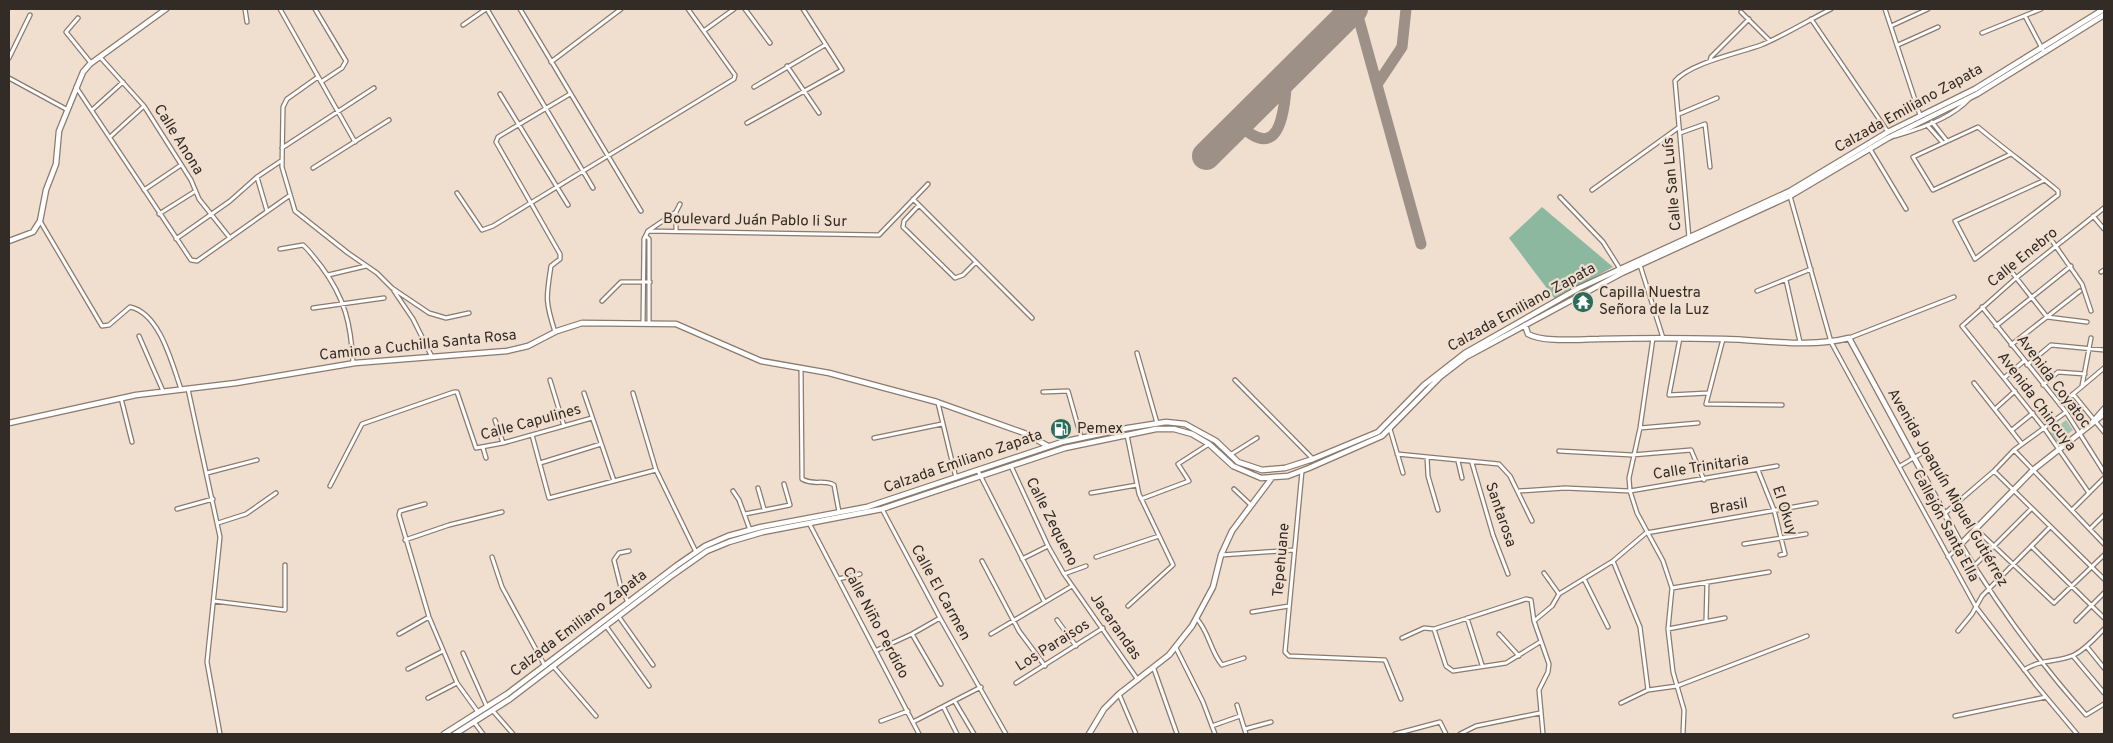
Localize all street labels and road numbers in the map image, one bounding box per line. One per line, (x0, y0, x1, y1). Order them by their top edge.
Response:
street label: Calzada Emiliano Zapata (1832, 60, 1986, 158)
street label: Calle Anona (149, 101, 207, 179)
street label: Calle San Luís (1659, 136, 1687, 232)
street label: Boulevard Juán Pablo Ii Sur (663, 210, 847, 232)
street label: Calle Enebro (1984, 224, 2062, 292)
street label: Calzada Emiliano Zapata (1445, 259, 1599, 357)
street label: Camino a Cuchilla Santa Rosa (318, 326, 518, 366)
street label: Avenida Coyatoc (2012, 331, 2094, 433)
street label: Avenida Chincuya (1992, 349, 2080, 455)
street label: Avenida Joaquín Miguel Gutiérrez (1882, 385, 2012, 591)
street label: Calle Capulines (479, 400, 583, 446)
street label: Calzada Emiliano Zapata (881, 426, 1045, 498)
street label: Calle Trinitaria (1652, 451, 1750, 485)
street label: Callejón Santa Ella (1907, 467, 1983, 585)
street label: Calle Zequeno (1021, 475, 1081, 569)
street label: Santarosa (1480, 480, 1520, 550)
street label: El Okuy (1767, 483, 1801, 539)
street label: Brasil (1709, 494, 1749, 520)
street label: Tepehuane (1269, 522, 1295, 598)
street label: Calle El Carmen (906, 542, 974, 644)
street label: Calle Niño Perdido (837, 564, 913, 682)
street label: Calzada Emiliano Zapata (507, 566, 651, 682)
street label: Jacarandas (1085, 590, 1145, 664)
street label: Los Paraisos (1012, 616, 1094, 676)

